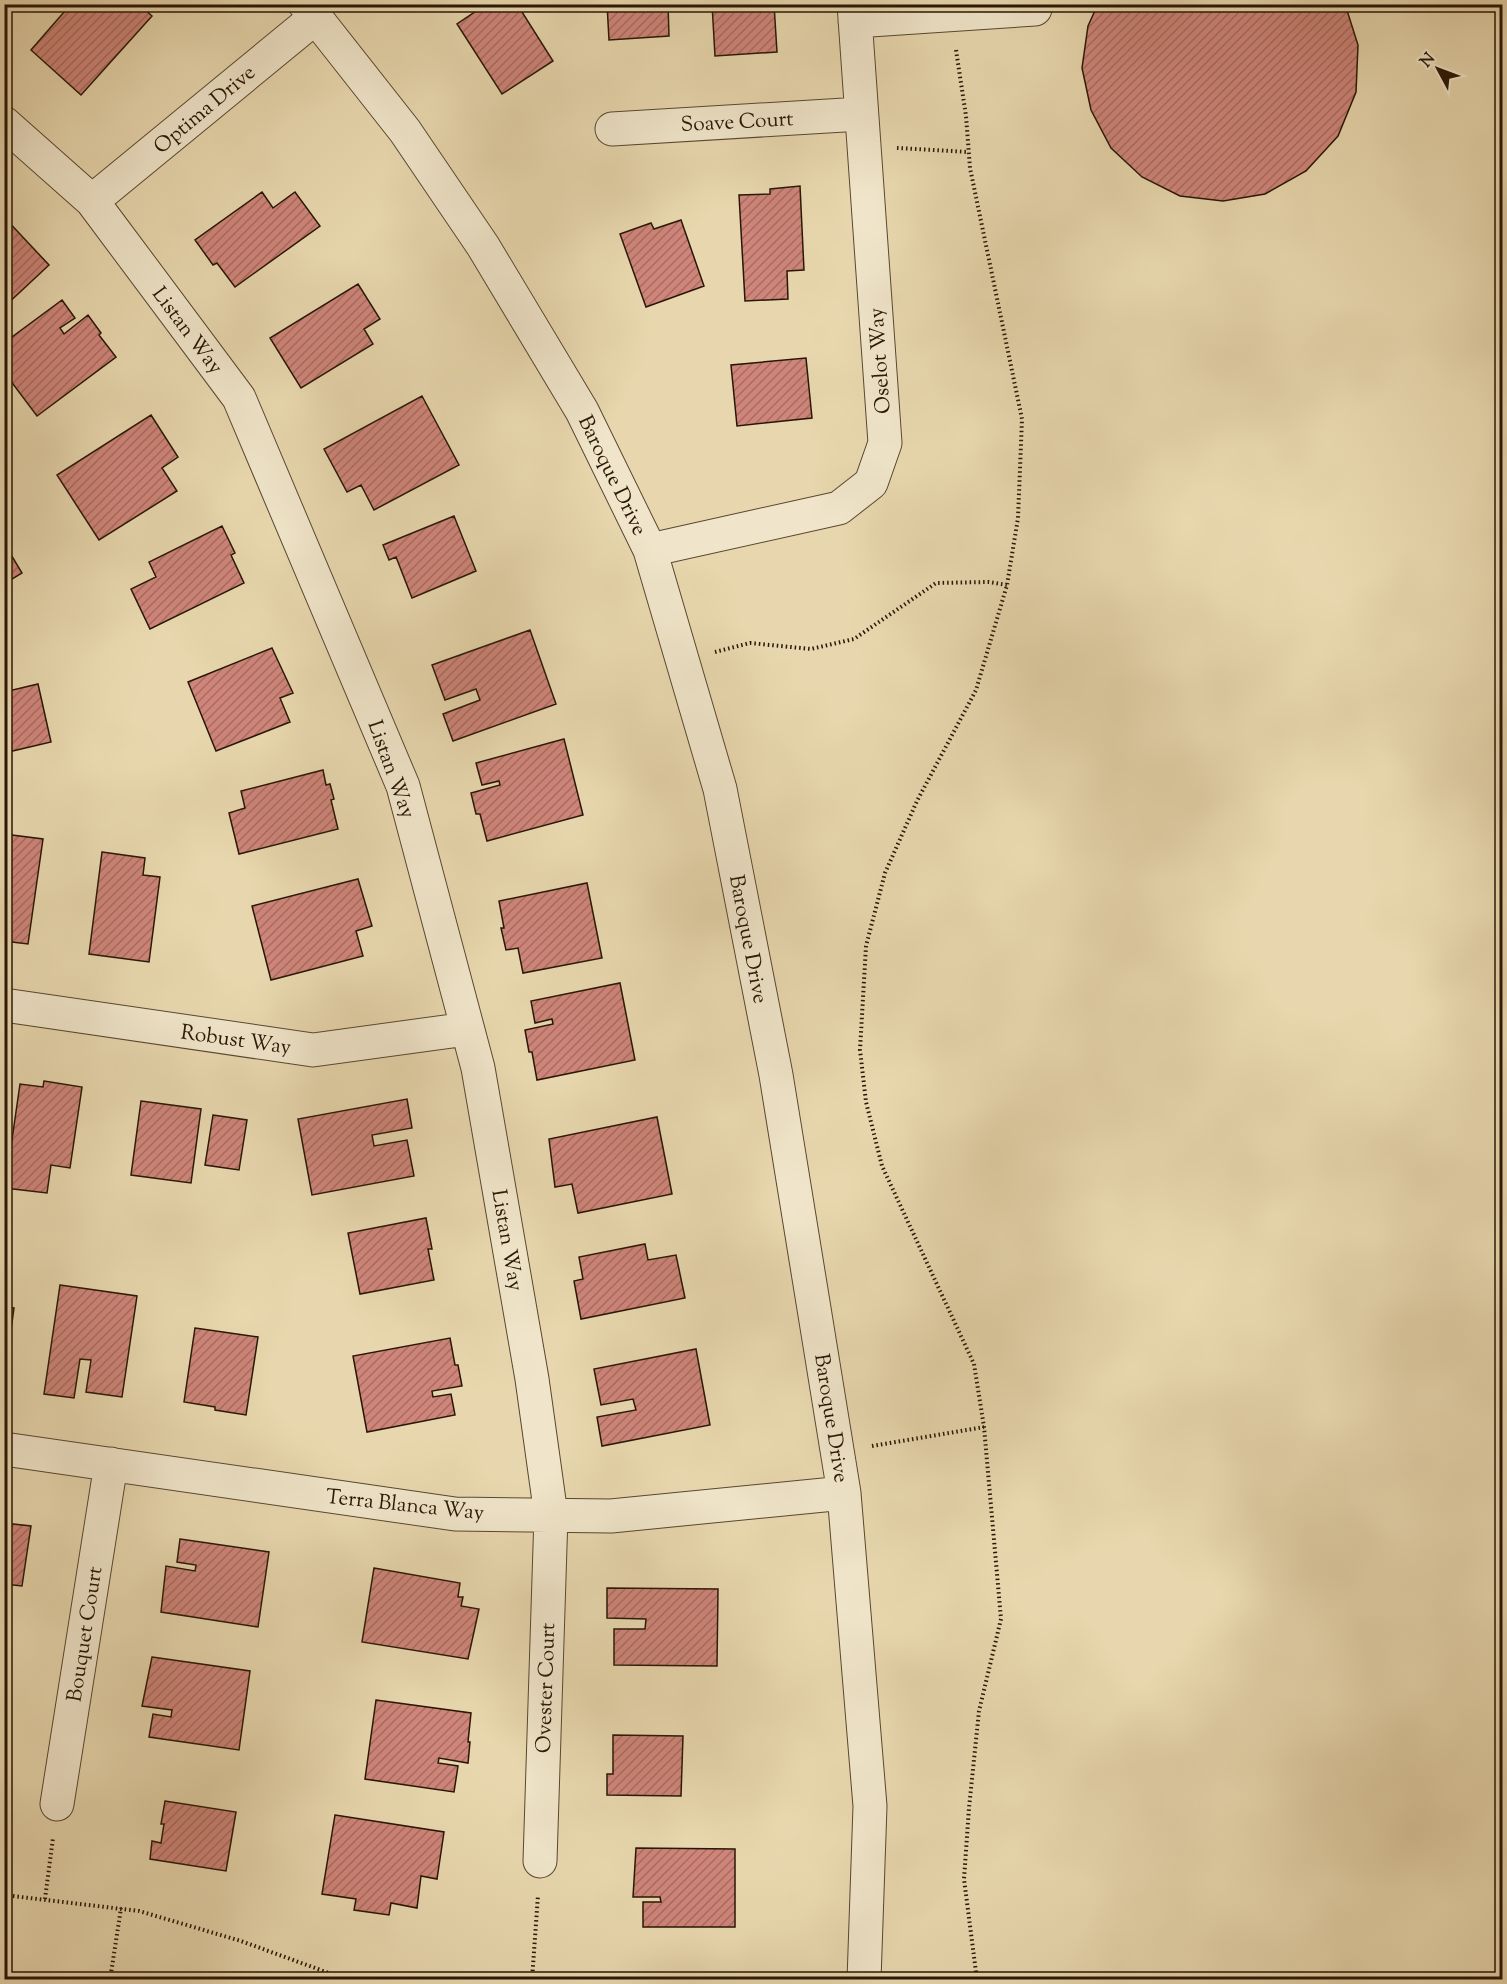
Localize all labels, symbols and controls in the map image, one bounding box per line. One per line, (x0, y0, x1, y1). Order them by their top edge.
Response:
north arrow (1408, 39, 1468, 99)
text: N (1416, 48, 1442, 73)
street label: Optima Drive (148, 59, 263, 162)
street label: Soave Court (680, 105, 794, 141)
street label: Listan Way (144, 281, 230, 382)
street label: Oselot Way (862, 306, 900, 415)
street label: Baroque Drive (569, 411, 653, 541)
street label: Listan Way (358, 716, 422, 824)
street label: Baroque Drive (720, 873, 774, 1006)
street label: Robust Way (179, 1018, 293, 1064)
street label: Listan Way (482, 1187, 530, 1294)
street label: Baroque Drive (805, 1352, 855, 1485)
street label: Terra Blanca Way (324, 1483, 486, 1529)
street label: Bouquet Court (60, 1564, 111, 1704)
street label: Ovester Court (530, 1622, 564, 1754)

